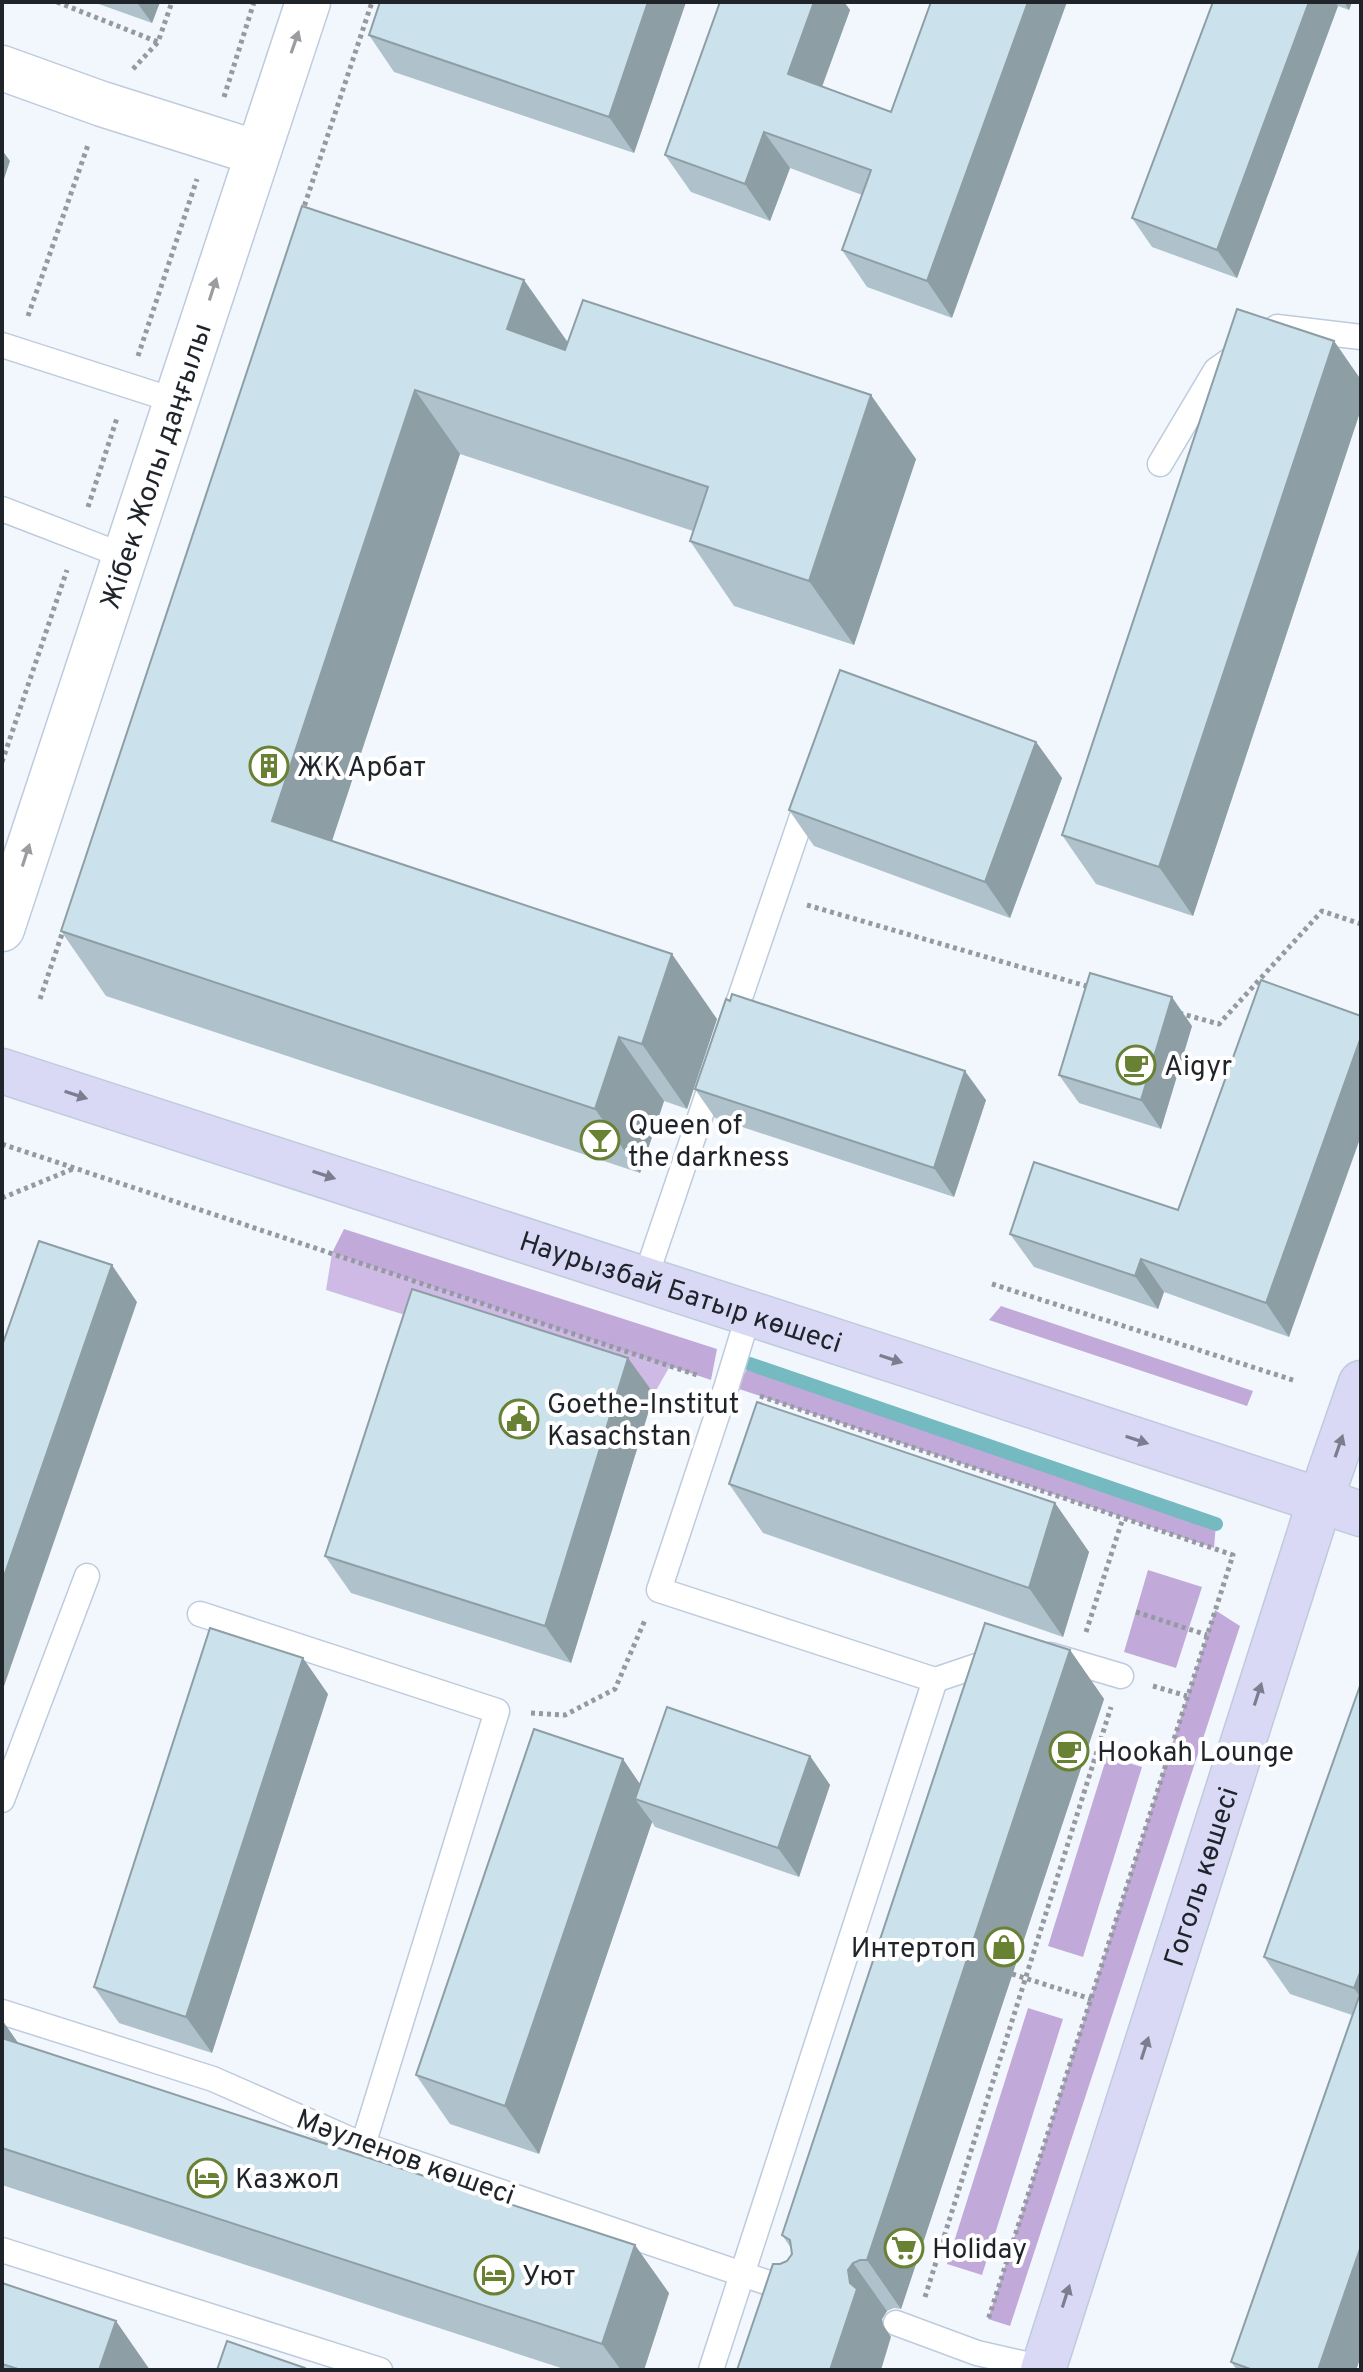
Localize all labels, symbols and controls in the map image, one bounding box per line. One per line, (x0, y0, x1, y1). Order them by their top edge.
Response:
one-way arrow (289, 30, 301, 54)
one-way arrow (207, 276, 219, 300)
street label: Жібек Жолы даңғылы (94, 319, 222, 614)
building icon: ЖК Арбат (248, 745, 290, 787)
place label: ЖК Арбат (297, 751, 426, 787)
one-way arrow (21, 842, 33, 866)
cafe icon: Aigyr (1115, 1044, 1157, 1086)
place label: Aigyr (1164, 1050, 1232, 1086)
one-way arrow (64, 1089, 88, 1102)
place label: Queen of the darkness (628, 1109, 790, 1177)
bar icon: Queen of the darkness (579, 1119, 621, 1161)
one-way arrow (312, 1169, 336, 1182)
street label: Наурызбай Батыр көшесі (514, 1225, 846, 1363)
one-way arrow (879, 1353, 903, 1365)
place label: Goethe-Institut Kasachstan (547, 1388, 739, 1456)
public building icon: Goethe-Institut Kasachstan (498, 1398, 540, 1440)
one-way arrow (1126, 1434, 1150, 1447)
one-way arrow (1333, 1434, 1346, 1458)
one-way arrow (1253, 1681, 1265, 1705)
cafe icon: Hookah Lounge (1048, 1730, 1090, 1772)
place label: Hookah Lounge (1097, 1736, 1294, 1772)
street label: Гоголь көшесі (1158, 1783, 1249, 1972)
shop icon: Интертоп (983, 1926, 1025, 1968)
place label: Интертоп (851, 1932, 976, 1968)
one-way arrow (1140, 2036, 1152, 2060)
street label: Мәуленов көшесі (291, 2103, 519, 2215)
hotel icon: Казжол (186, 2157, 228, 2199)
place label: Казжол (235, 2163, 340, 2199)
supermarket icon: Holiday (883, 2227, 925, 2269)
place label: Holiday (932, 2233, 1027, 2269)
hotel icon: Уют (473, 2254, 515, 2296)
place label: Уют (522, 2260, 575, 2296)
one-way arrow (1060, 2283, 1073, 2307)

